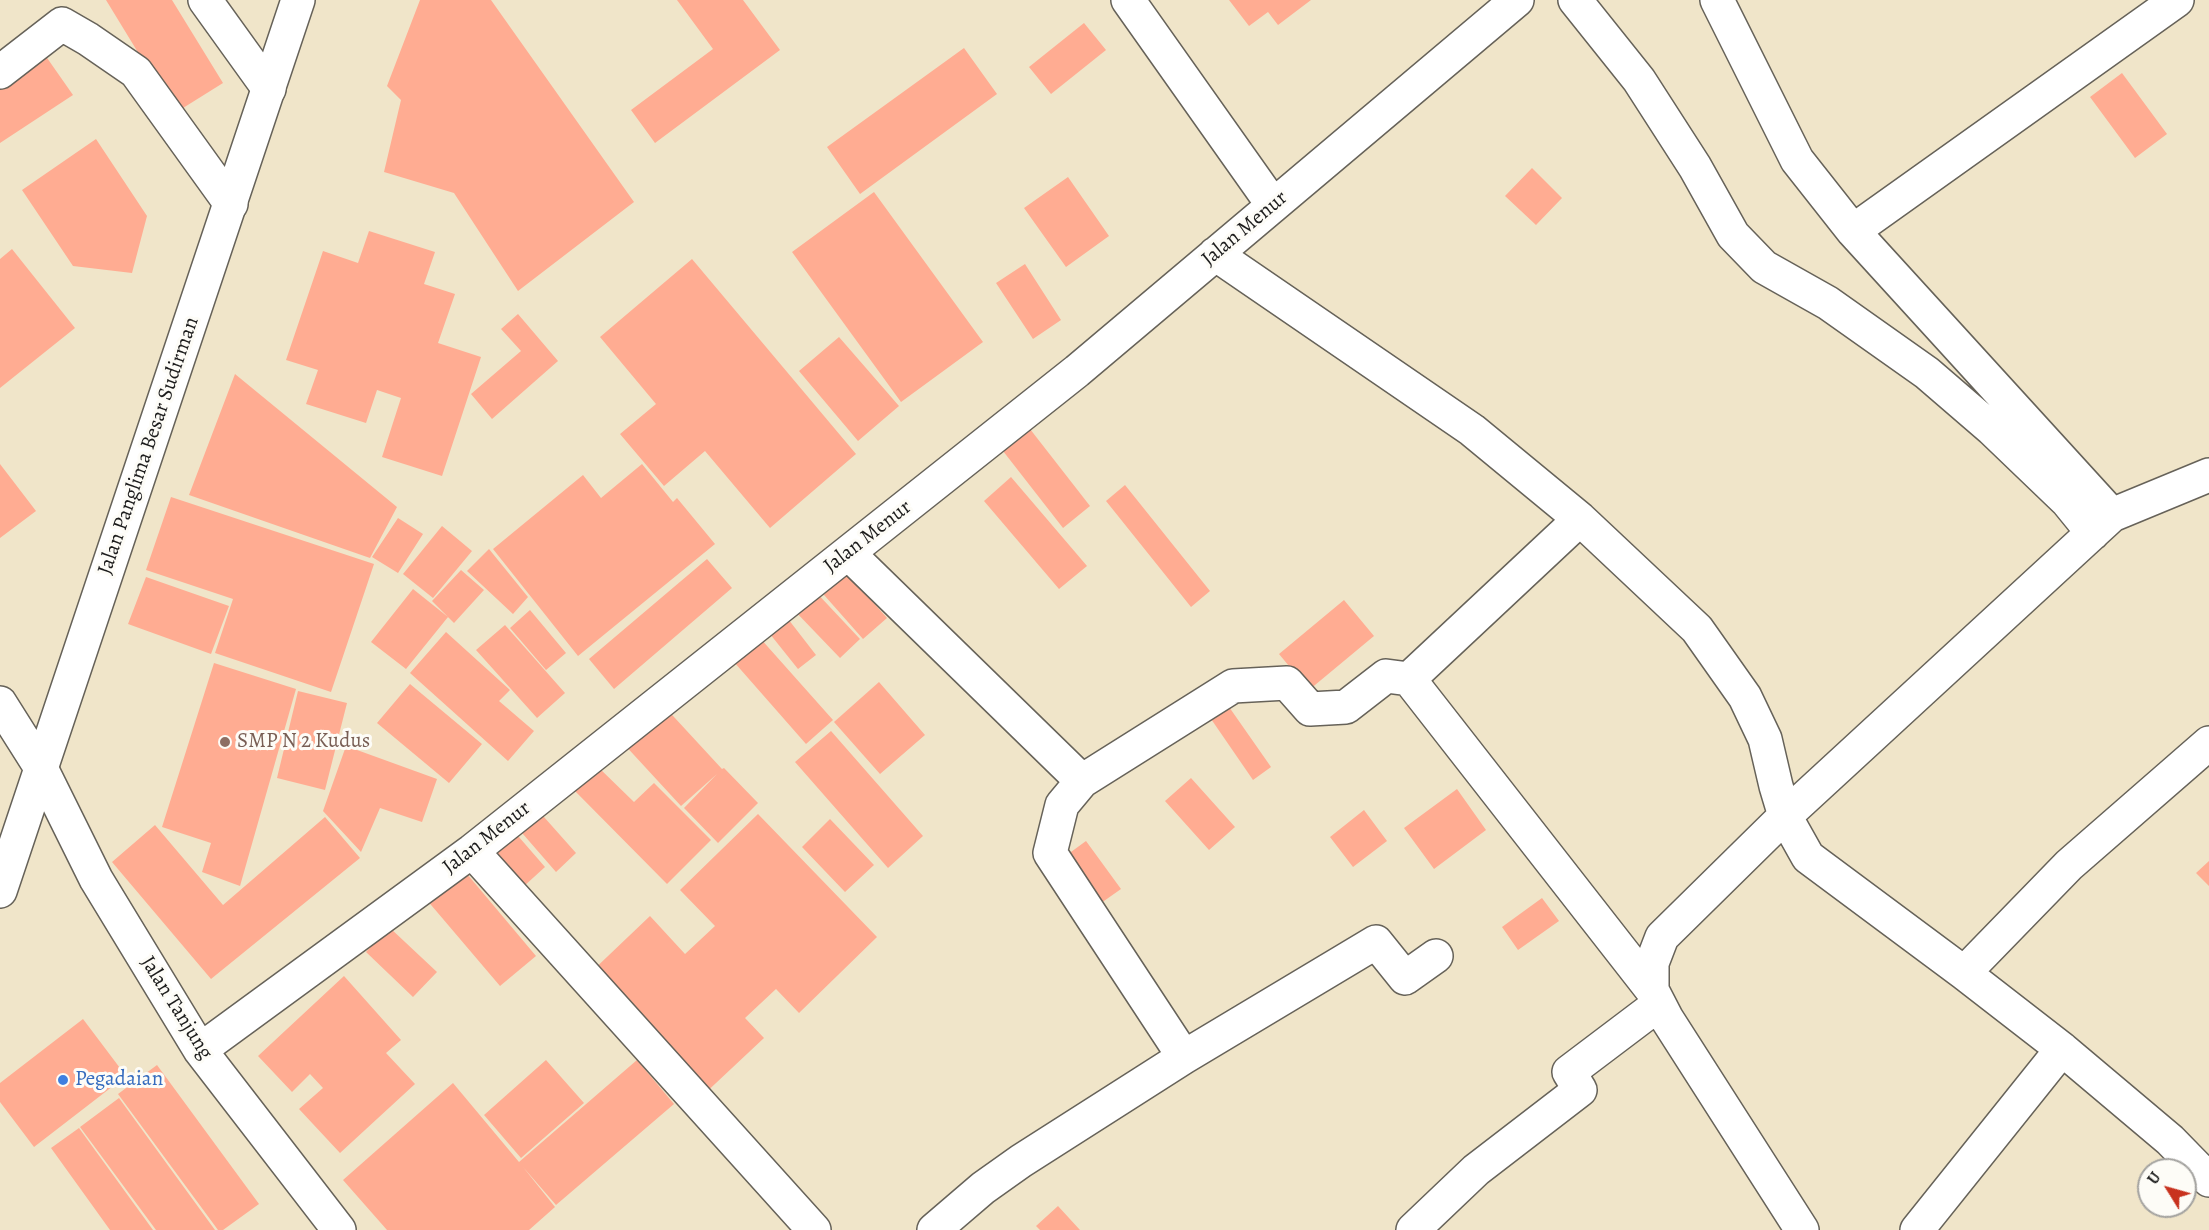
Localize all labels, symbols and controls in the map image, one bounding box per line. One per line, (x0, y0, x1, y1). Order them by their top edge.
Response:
street label: Jalan Menur (1197, 186, 1293, 272)
street label: Jalan Panglima Besar Sudirman (93, 314, 205, 578)
street label: Jalan Menur (819, 495, 917, 579)
place label: SMP N 2 Kudus (237, 729, 370, 755)
marker: SMP N 2 Kudus (218, 735, 232, 749)
street label: Jalan Menur (438, 796, 536, 880)
street label: Jalan Tanjung (134, 952, 218, 1064)
place label: Pegadaian (75, 1067, 163, 1093)
marker: Pegadaian (56, 1073, 70, 1087)
north arrow (2137, 1158, 2197, 1218)
text: U (2142, 1168, 2166, 1189)

